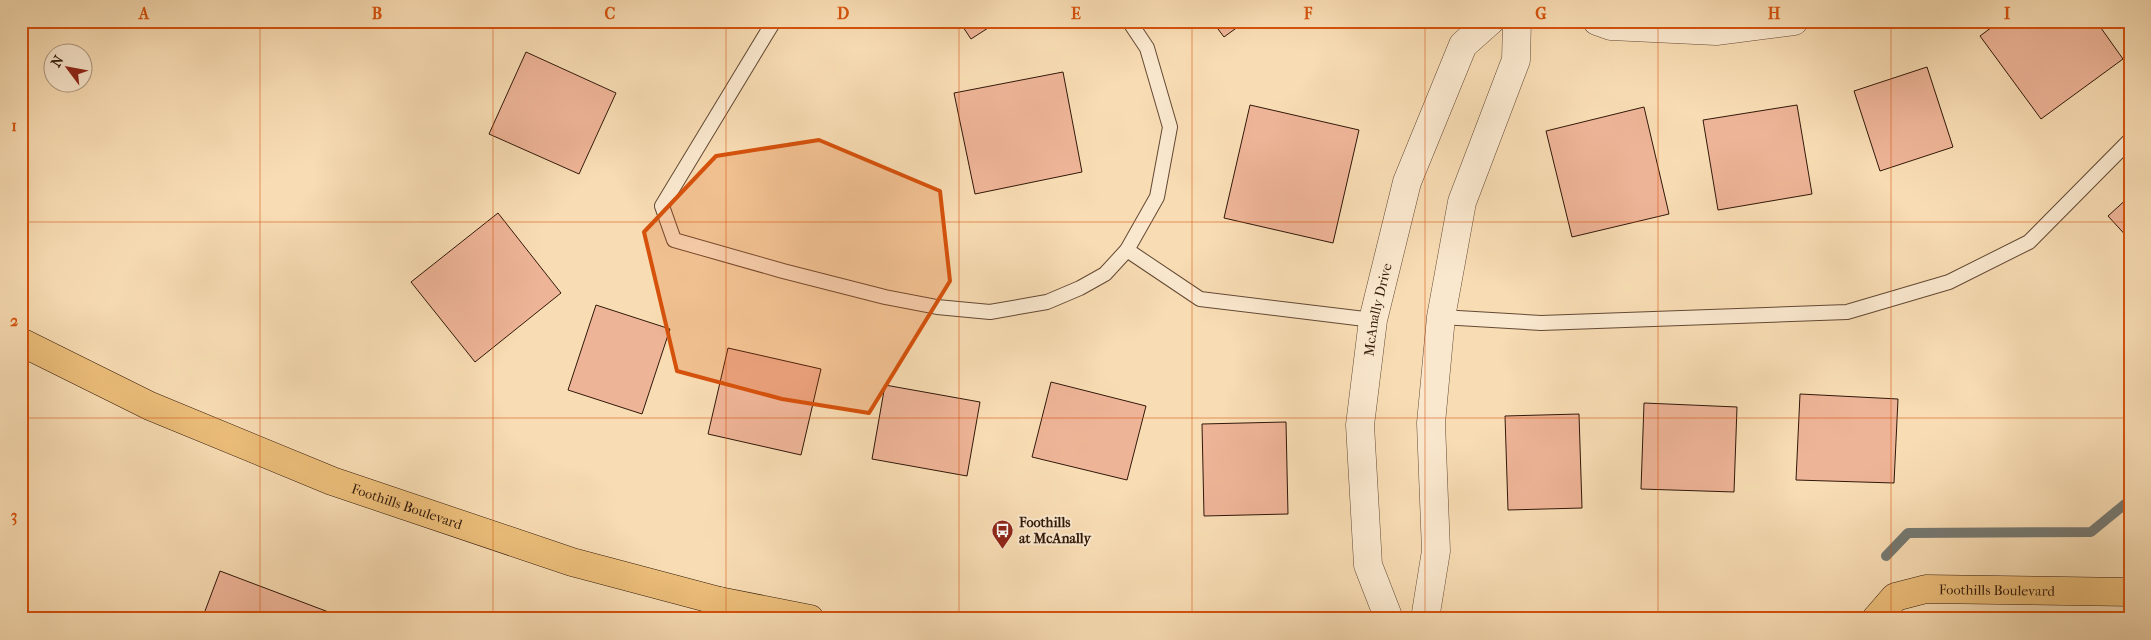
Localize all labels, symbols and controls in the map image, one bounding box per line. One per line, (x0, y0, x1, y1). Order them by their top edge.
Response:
text: A (138, 4, 150, 23)
text: B (372, 4, 382, 23)
text: C (605, 4, 616, 23)
text: D (837, 4, 849, 23)
text: E (1071, 4, 1081, 23)
text: F (1303, 4, 1313, 23)
text: G (1535, 4, 1547, 23)
text: H (1768, 4, 1781, 23)
text: I (2004, 4, 2011, 23)
north arrow (42, 42, 92, 92)
text: N (47, 52, 68, 70)
text: 1 (11, 116, 17, 135)
street label: McAnally Drive (1360, 261, 1395, 357)
text: 2 (10, 311, 18, 330)
street label: Foothills Boulevard (349, 480, 465, 533)
text: 3 (11, 506, 17, 526)
place label: Foothills at McAnally (1018, 514, 1092, 547)
bus stop icon: Foothills at McAnally (991, 518, 1015, 549)
street label: Foothills Boulevard (1939, 581, 2055, 599)

